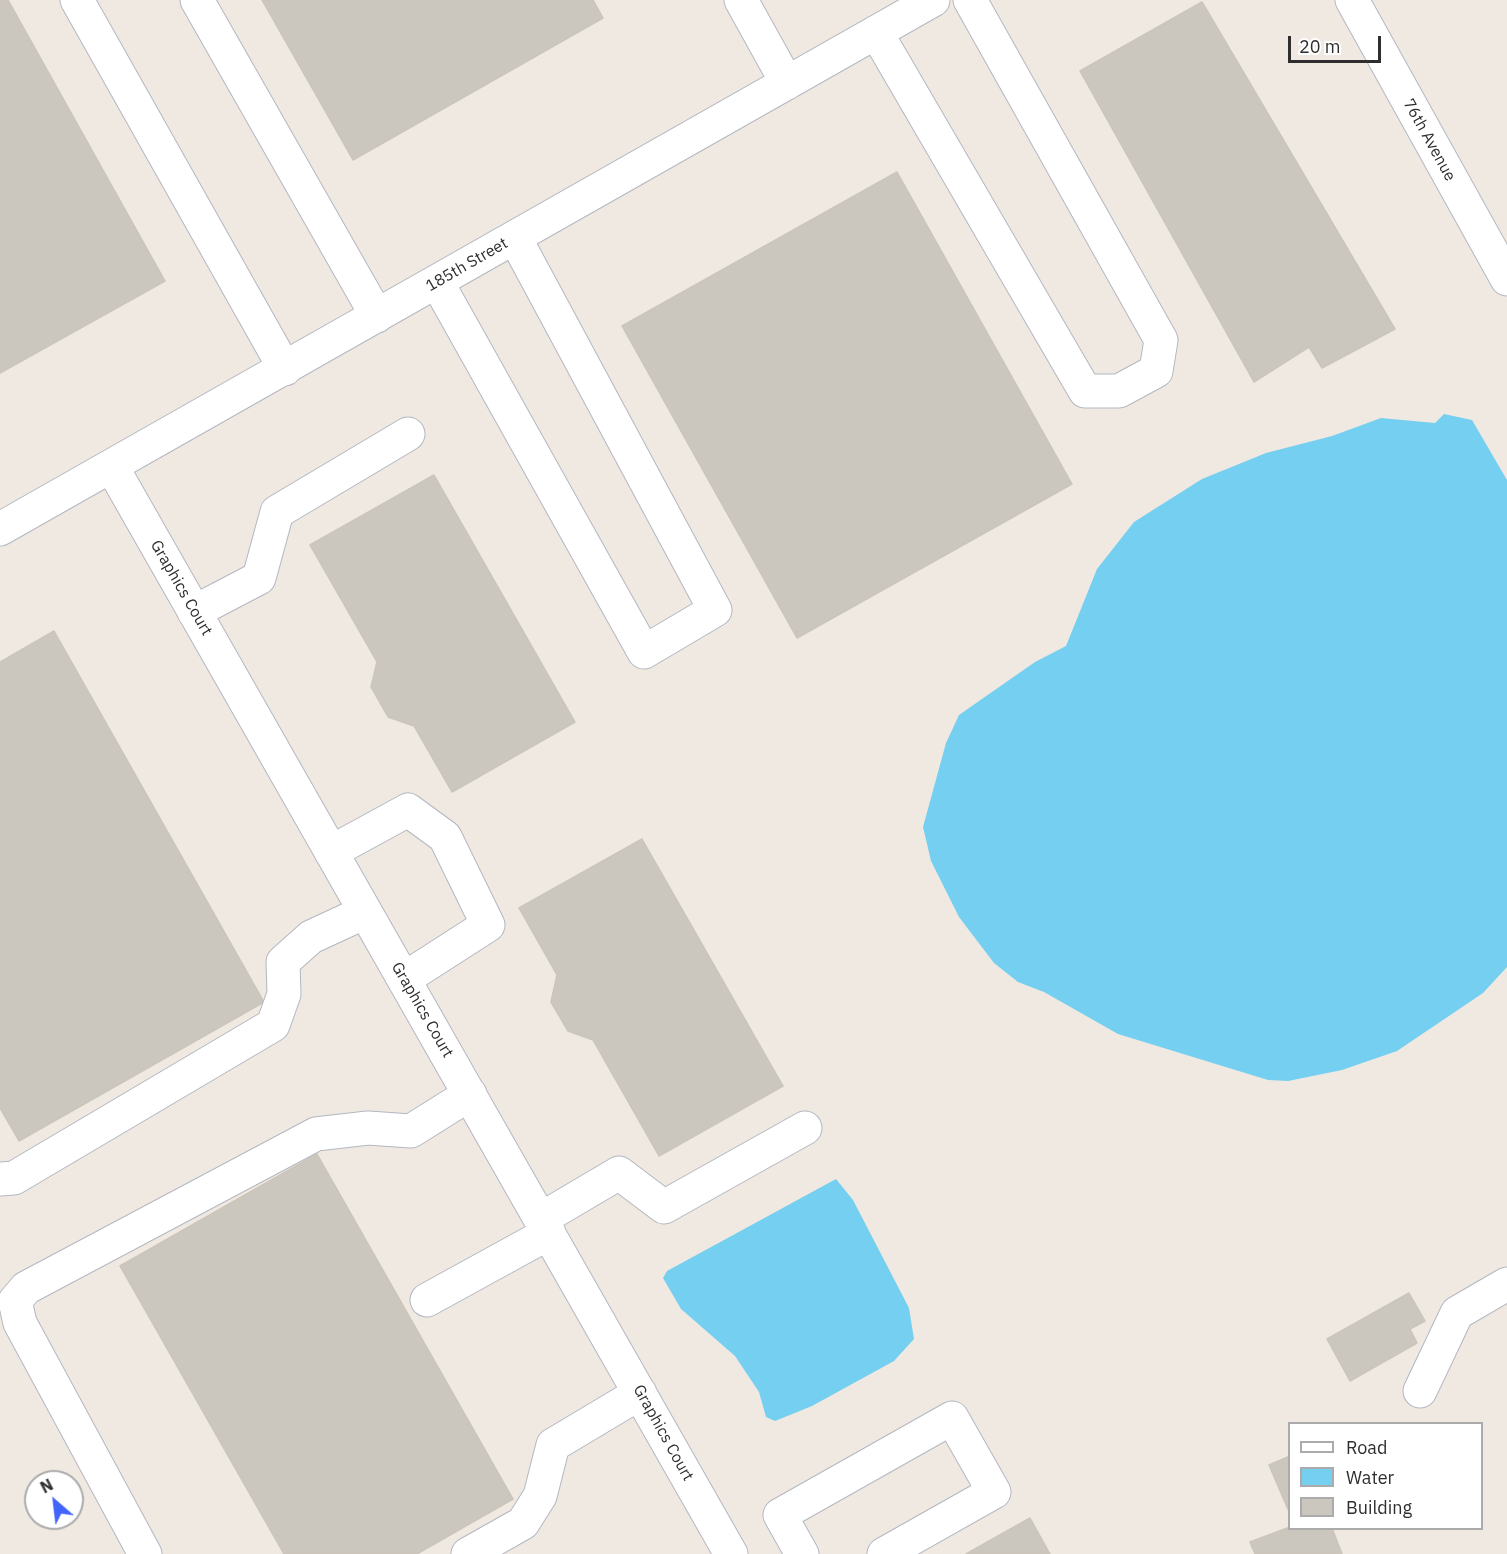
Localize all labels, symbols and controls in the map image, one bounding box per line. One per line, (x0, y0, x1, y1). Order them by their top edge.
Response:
scale bar (1291, 24, 1384, 62)
text: 20 m (1299, 35, 1341, 58)
street label: 76th Avenue (1399, 96, 1459, 184)
street label: 185th Street (423, 234, 511, 296)
street label: Graphics Court (146, 537, 216, 639)
street label: Graphics Court (387, 959, 457, 1061)
street label: Graphics Court (629, 1382, 697, 1484)
legend (1288, 1422, 1483, 1530)
text: Road (1346, 1436, 1387, 1459)
text: Water (1346, 1466, 1394, 1489)
north arrow (24, 1470, 84, 1530)
text: N (37, 1474, 56, 1497)
text: Building (1346, 1496, 1412, 1519)

